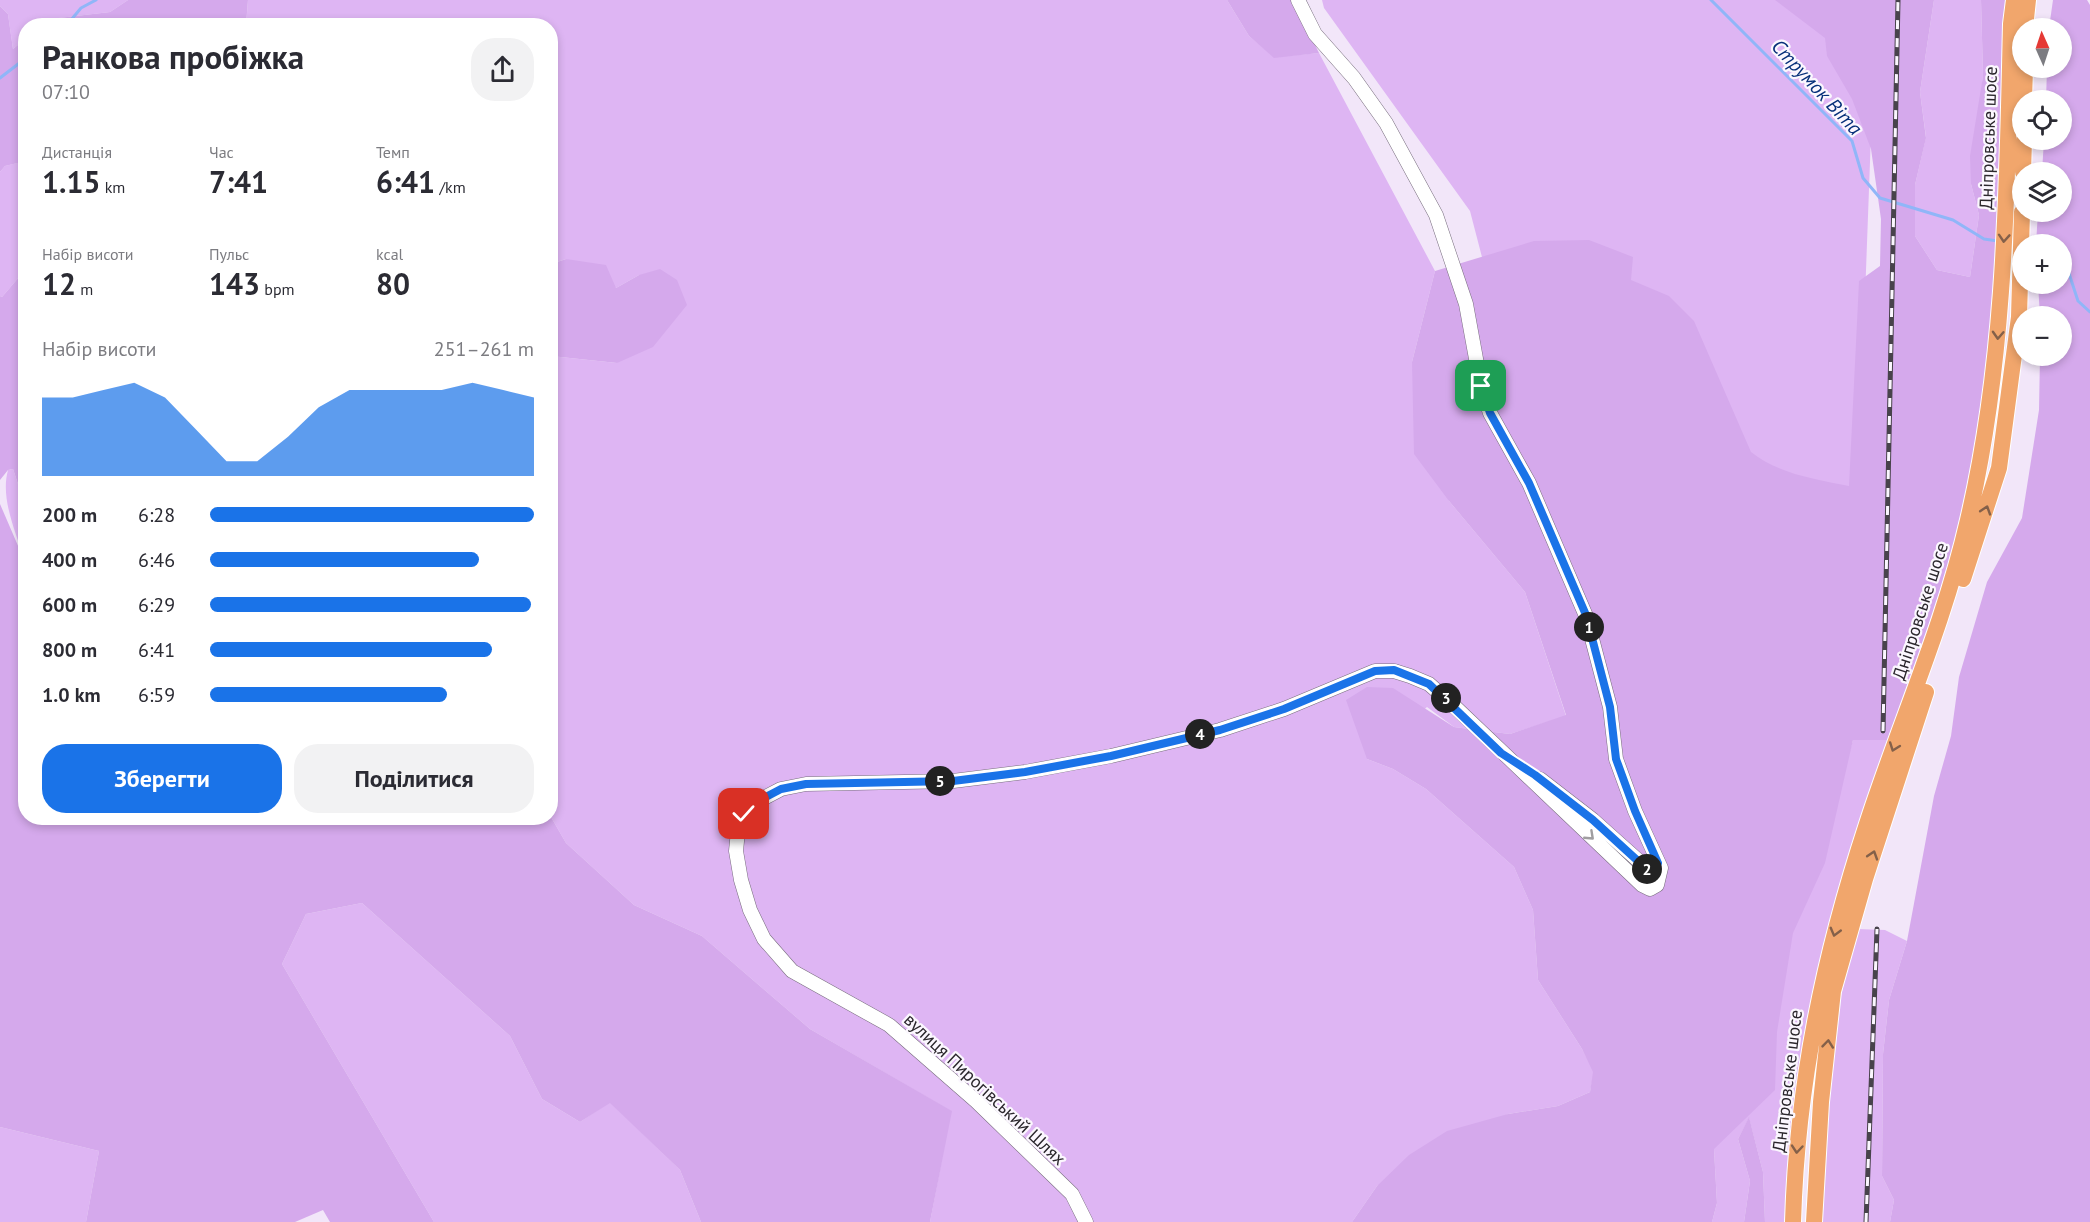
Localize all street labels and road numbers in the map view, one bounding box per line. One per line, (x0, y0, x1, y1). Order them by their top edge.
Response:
street label: Дніпровське шосе (1974, 66, 2002, 210)
street label: Дніпровське шосе (1887, 539, 1953, 683)
street label: вулиця Пирогівський Шлях (899, 1008, 1071, 1170)
street label: Дніпровське шосе (1767, 1009, 1807, 1153)

